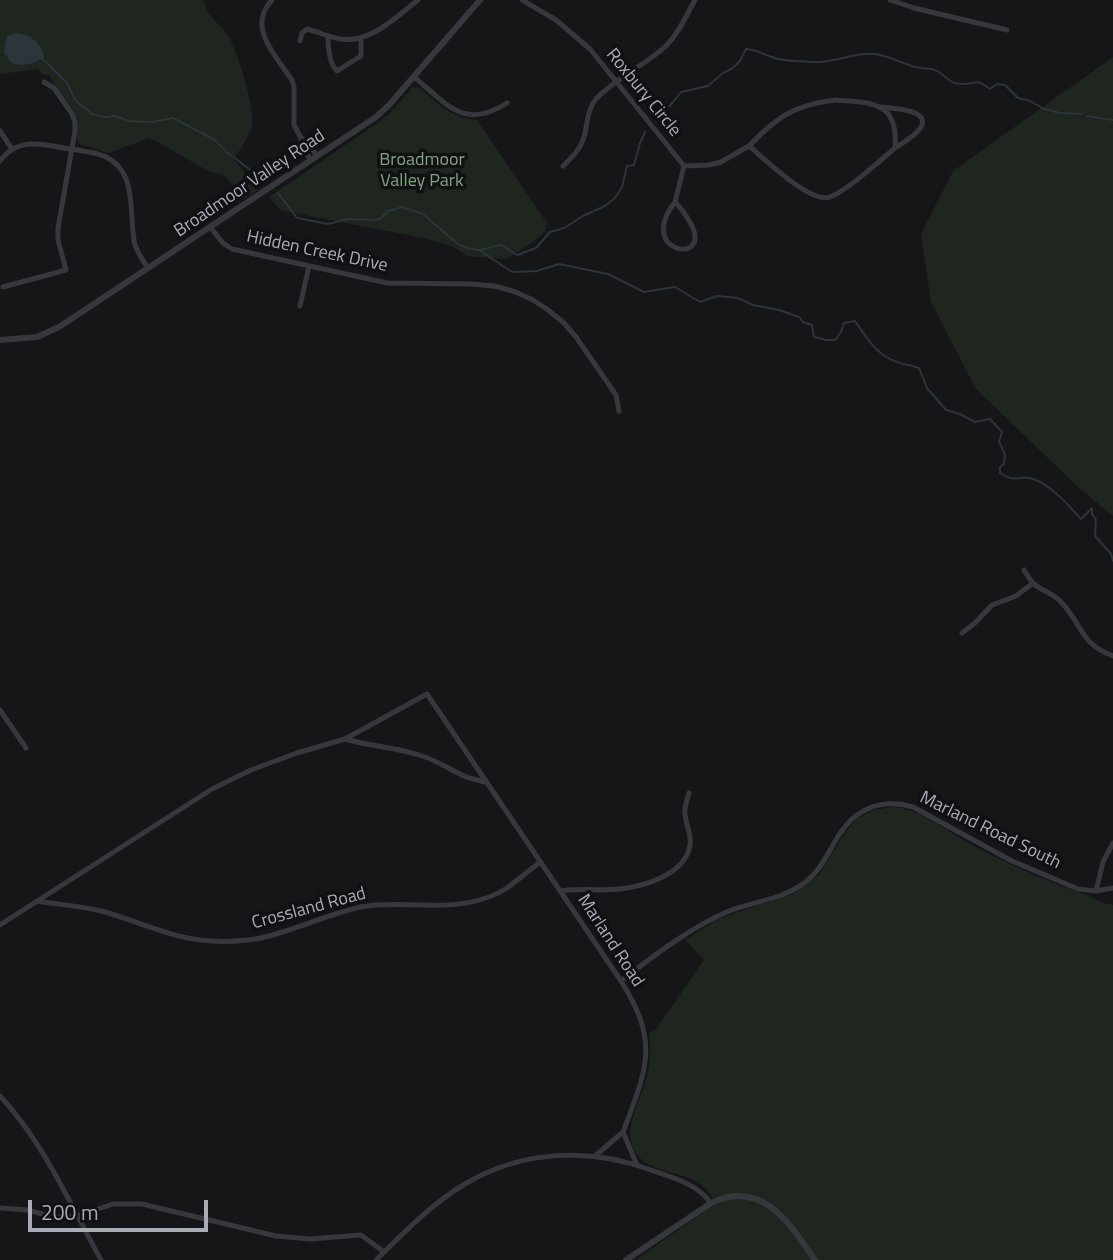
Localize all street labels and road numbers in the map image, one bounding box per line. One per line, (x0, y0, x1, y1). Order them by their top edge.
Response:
street label: Roxbury Circle (601, 45, 685, 141)
street label: Broadmoor Valley Road (170, 125, 330, 243)
street label: Hidden Creek Drive (244, 226, 390, 278)
street label: Marland Road South (916, 787, 1064, 875)
street label: Crossland Road (250, 883, 368, 935)
street label: Marland Road (572, 891, 648, 991)

